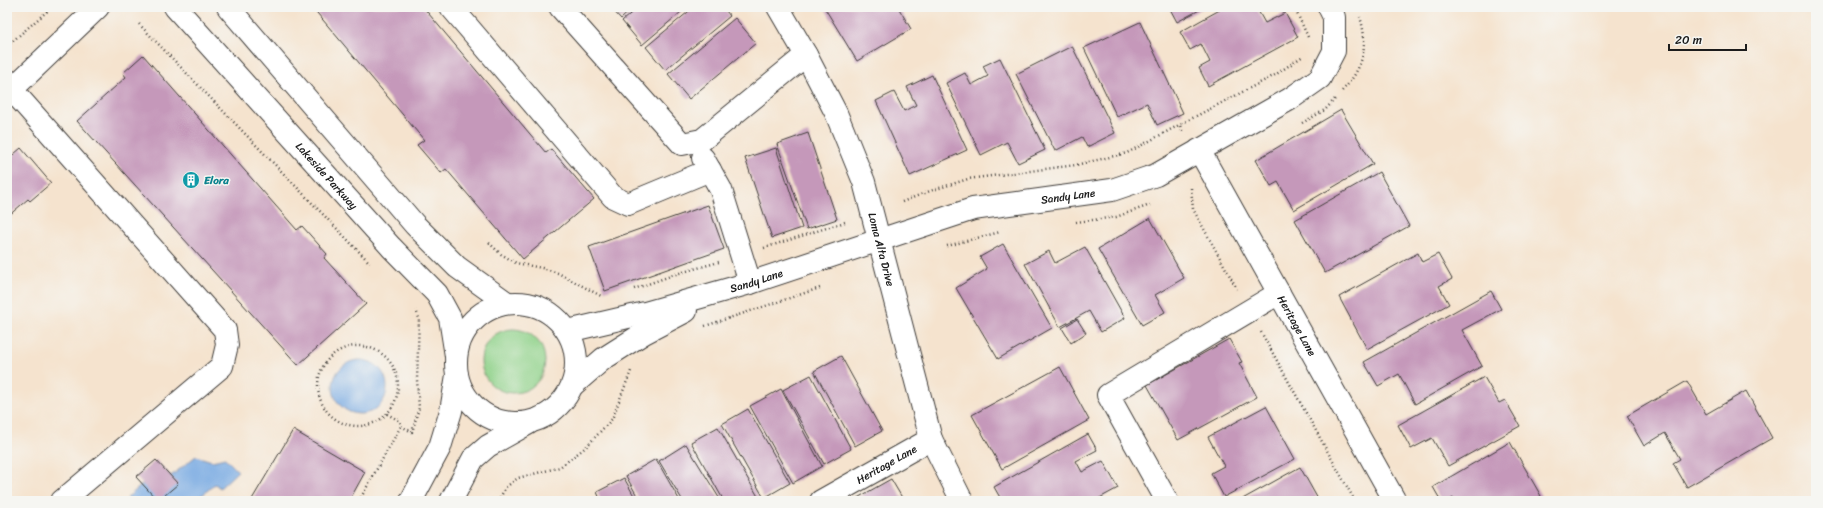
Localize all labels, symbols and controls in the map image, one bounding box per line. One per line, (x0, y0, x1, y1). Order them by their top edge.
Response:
scale bar (1669, 26, 1746, 52)
text: 20 m (1675, 29, 1702, 51)
street label: Lakeside Parkway (291, 138, 363, 215)
building icon: Elora (181, 170, 201, 190)
place label: Elora (204, 171, 229, 190)
street label: Sandy Lane (1040, 183, 1097, 210)
street label: Loma Alta Drive (862, 211, 900, 289)
street label: Sandy Lane (728, 264, 786, 298)
street label: Heritage Lane (1272, 292, 1322, 360)
street label: Heritage Lane (853, 439, 921, 489)

